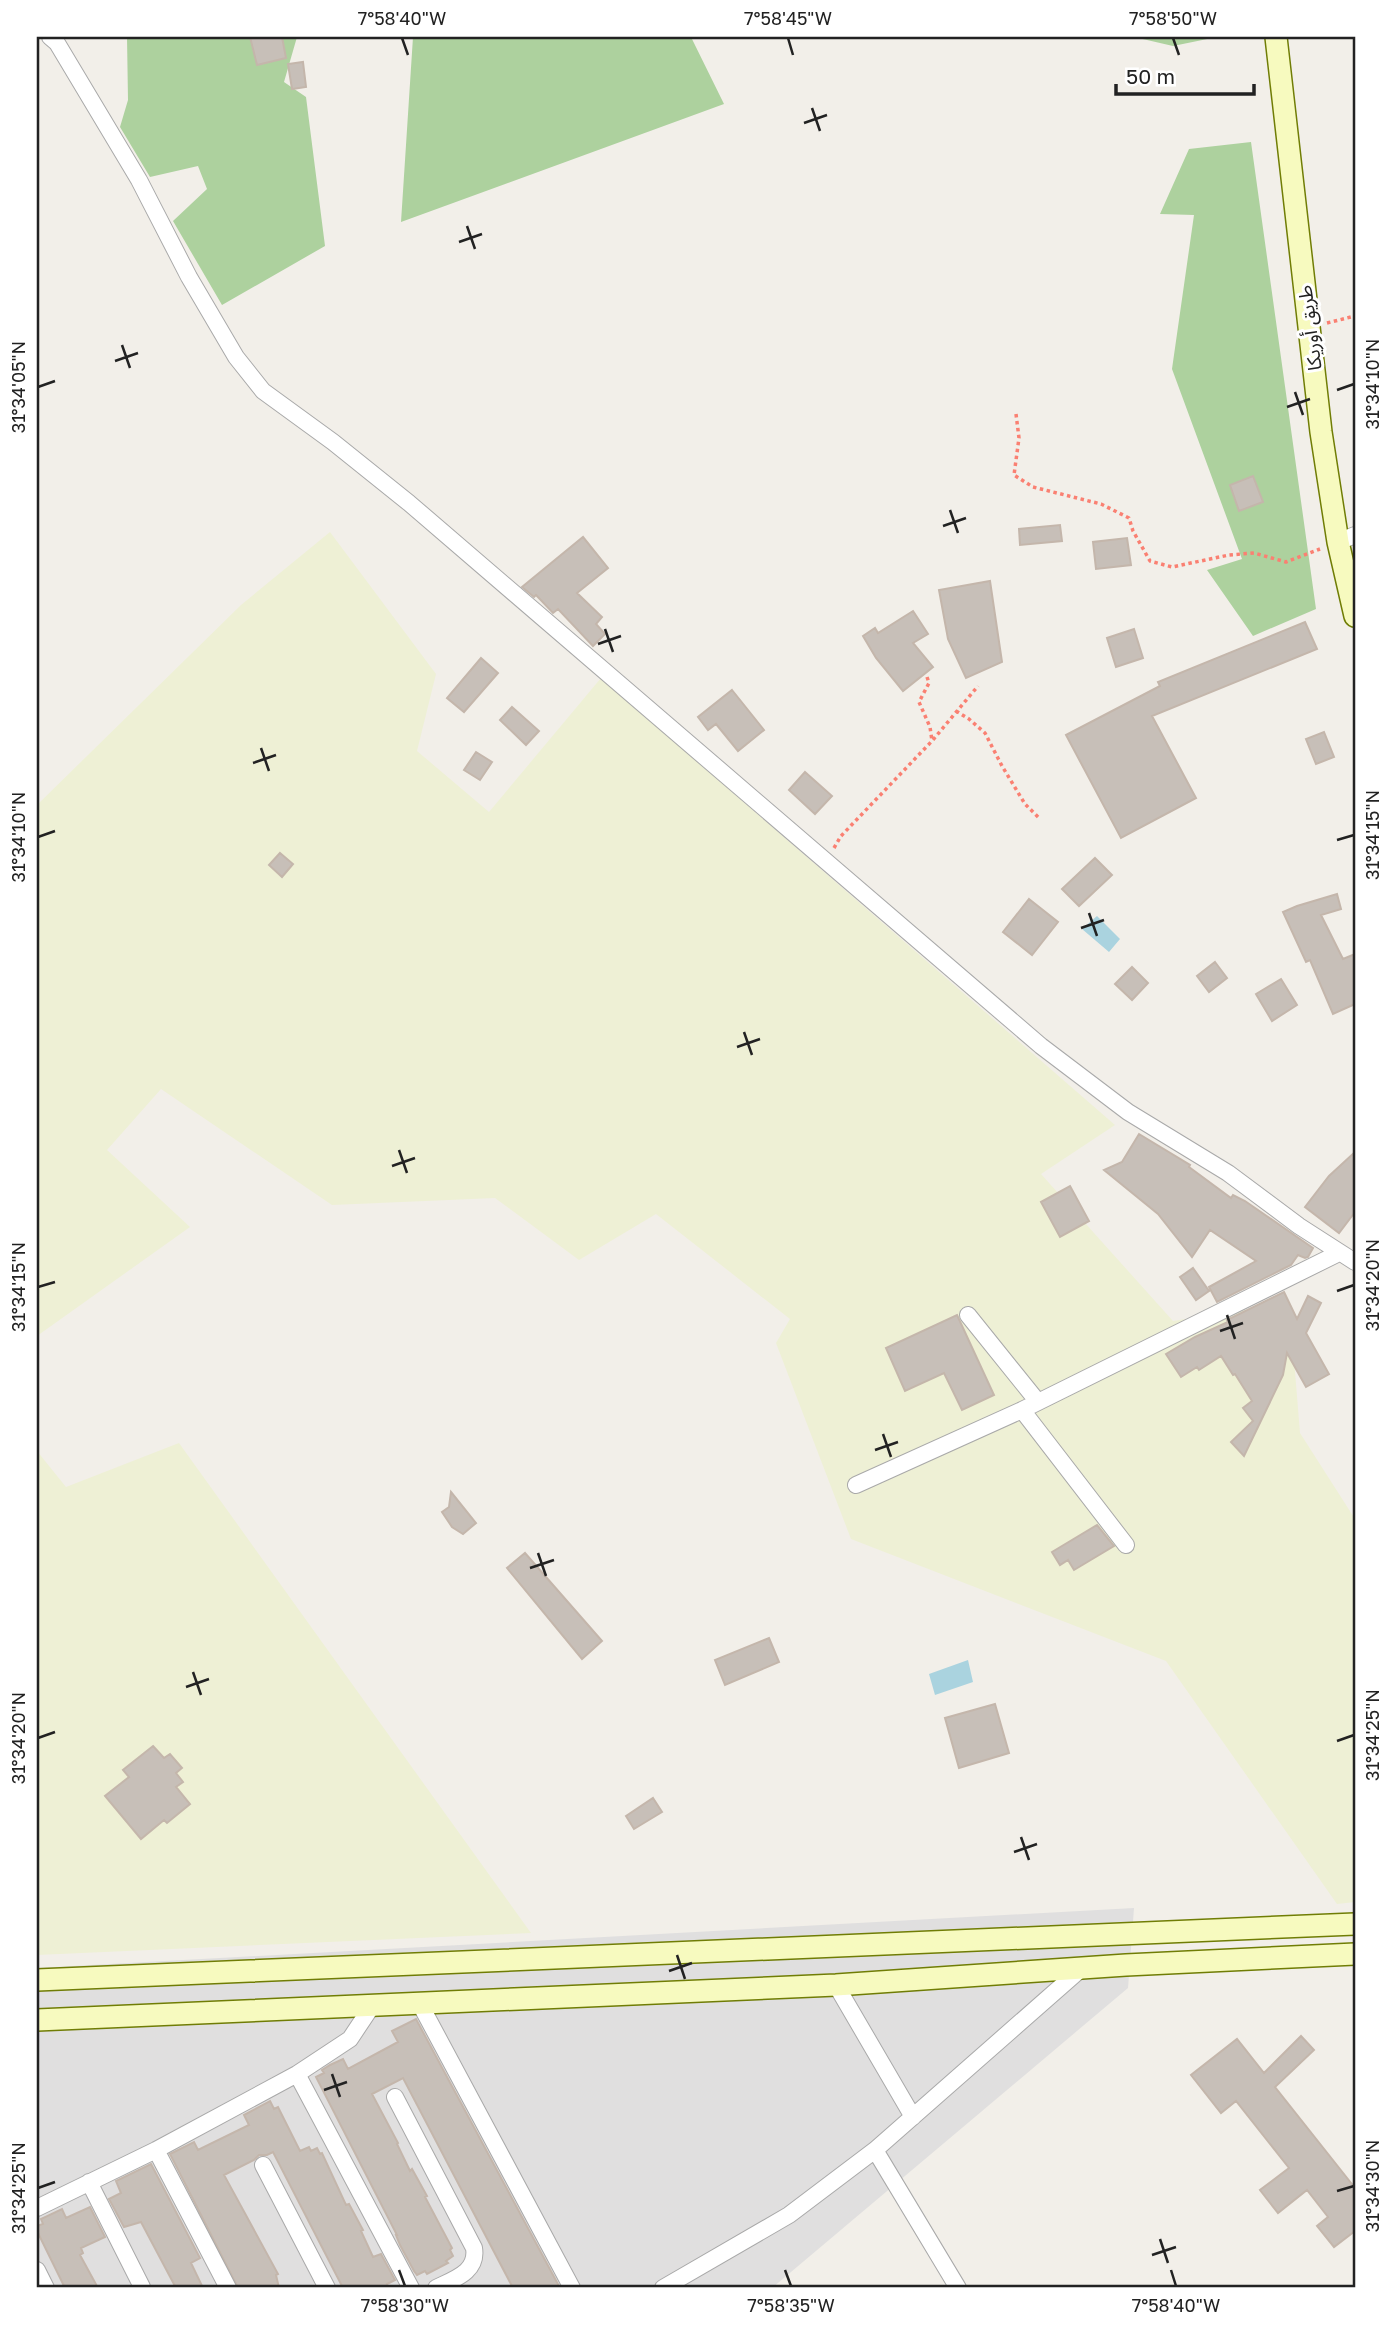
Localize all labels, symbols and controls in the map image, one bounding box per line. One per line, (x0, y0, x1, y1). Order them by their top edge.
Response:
text: 7°58'40"W (358, 7, 446, 29)
text: 7°58'45"W (744, 7, 832, 29)
text: 7°58'50"W (1129, 7, 1217, 29)
scale bar (1116, 52, 1254, 96)
text: 50 m (1126, 63, 1175, 89)
street label: طريق أوريكا (1292, 284, 1327, 372)
text: 31°34'10"N (1361, 339, 1383, 429)
text: 31°34'05"N (7, 341, 29, 433)
text: 31°34'15"N (1361, 790, 1383, 880)
text: 31°34'10"N (7, 792, 29, 882)
text: 31°34'20"N (1361, 1239, 1383, 1331)
text: 31°34'15"N (7, 1242, 29, 1332)
text: 31°34'25"N (1361, 1689, 1383, 1781)
text: 31°34'20"N (7, 1692, 29, 1784)
text: 31°34'30"N (1361, 2140, 1383, 2232)
text: 31°34'25"N (7, 2142, 29, 2234)
text: 7°58'30"W (361, 2294, 449, 2316)
text: 7°58'35"W (747, 2294, 835, 2316)
text: 7°58'40"W (1132, 2294, 1220, 2316)

